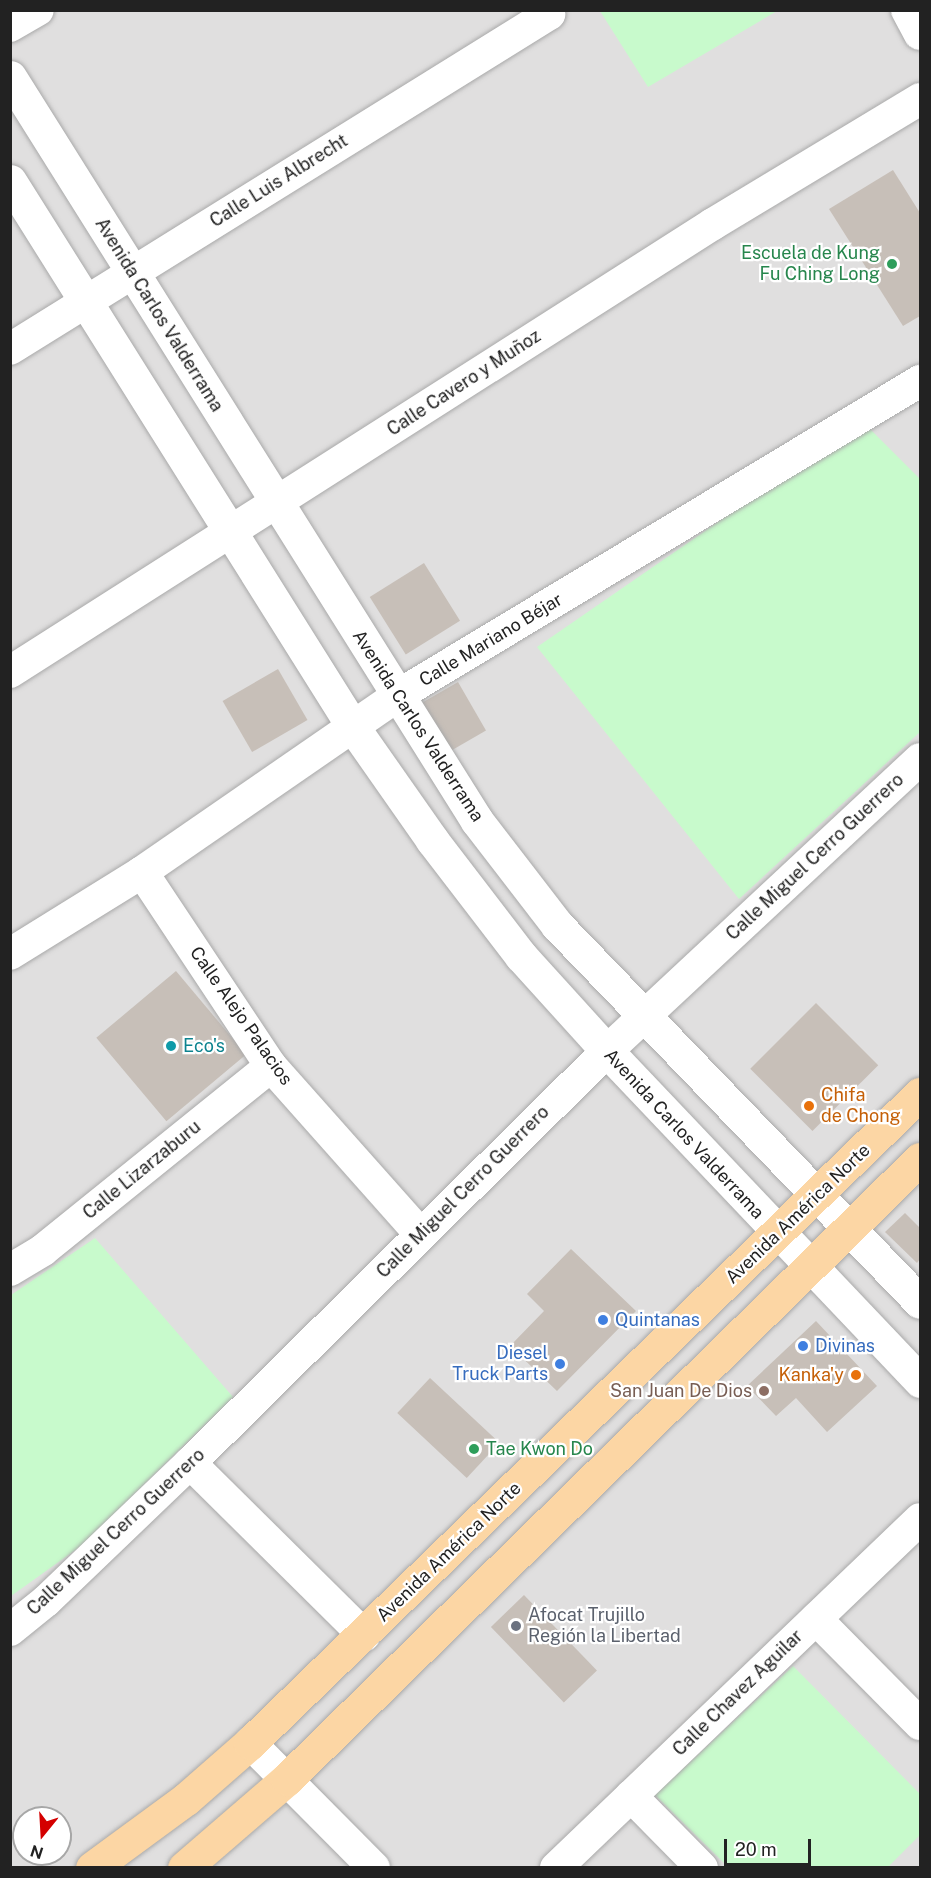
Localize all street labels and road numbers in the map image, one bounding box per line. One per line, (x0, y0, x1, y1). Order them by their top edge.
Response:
street label: Calle Luis Albrecht (206, 130, 352, 232)
street label: Avenida Carlos Valderrama (90, 214, 228, 416)
street label: Calle Cavero y Muñoz (383, 325, 545, 441)
street label: Calle Mariano Béjar (415, 589, 567, 691)
street label: Avenida Carlos Valderrama (348, 626, 488, 826)
street label: Calle Miguel Cerro Guerrero (722, 769, 908, 945)
street label: Calle Alejo Palacios (185, 943, 297, 1089)
street label: Avenida Carlos Valderrama (599, 1044, 769, 1224)
street label: Calle Miguel Cerro Guerrero (372, 1101, 554, 1283)
street label: Calle Lizarzaburu (79, 1116, 205, 1224)
street label: Avenida América Norte (721, 1140, 875, 1288)
street label: Calle Miguel Cerro Guerrero (23, 1444, 209, 1620)
street label: Avenida América Norte (372, 1478, 526, 1626)
street label: Calle Chavez Aguilar (669, 1625, 807, 1761)

